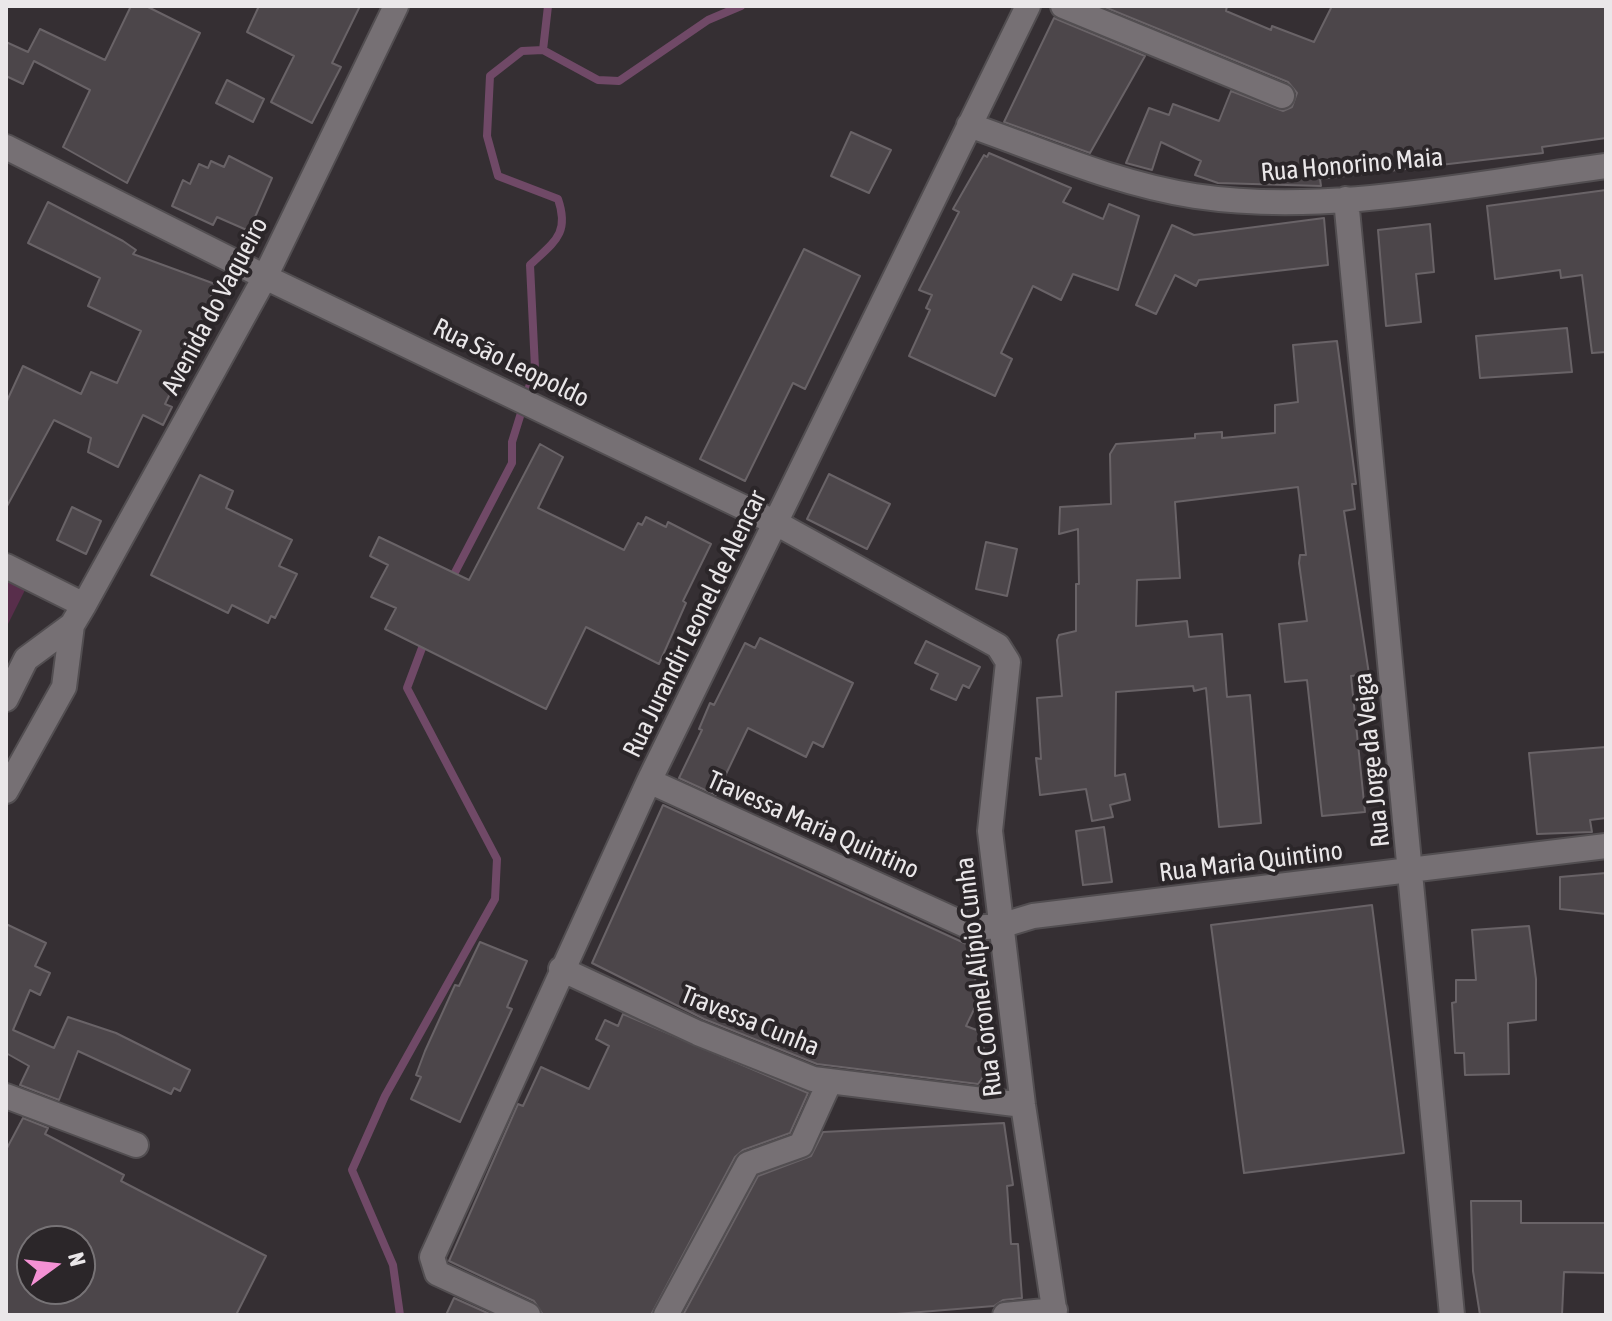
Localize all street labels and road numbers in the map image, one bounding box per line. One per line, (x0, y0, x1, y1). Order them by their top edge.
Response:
street label: Rua Honorino Maia (1259, 141, 1445, 189)
street label: Avenida do Vaqueiro (155, 212, 275, 400)
street label: Rua São Leopoldo (428, 312, 594, 414)
street label: Rua Jurandir Leonel de Alencar (617, 485, 773, 763)
street label: Rua Jorge da Veiga (1347, 671, 1397, 849)
street label: Travessa Maria Quintino (702, 764, 924, 886)
street label: Rua Maria Quintino (1157, 835, 1345, 889)
street label: Rua Coronel Alípio Cunha (949, 855, 1009, 1099)
street label: Travessa Cunha (676, 979, 824, 1063)

